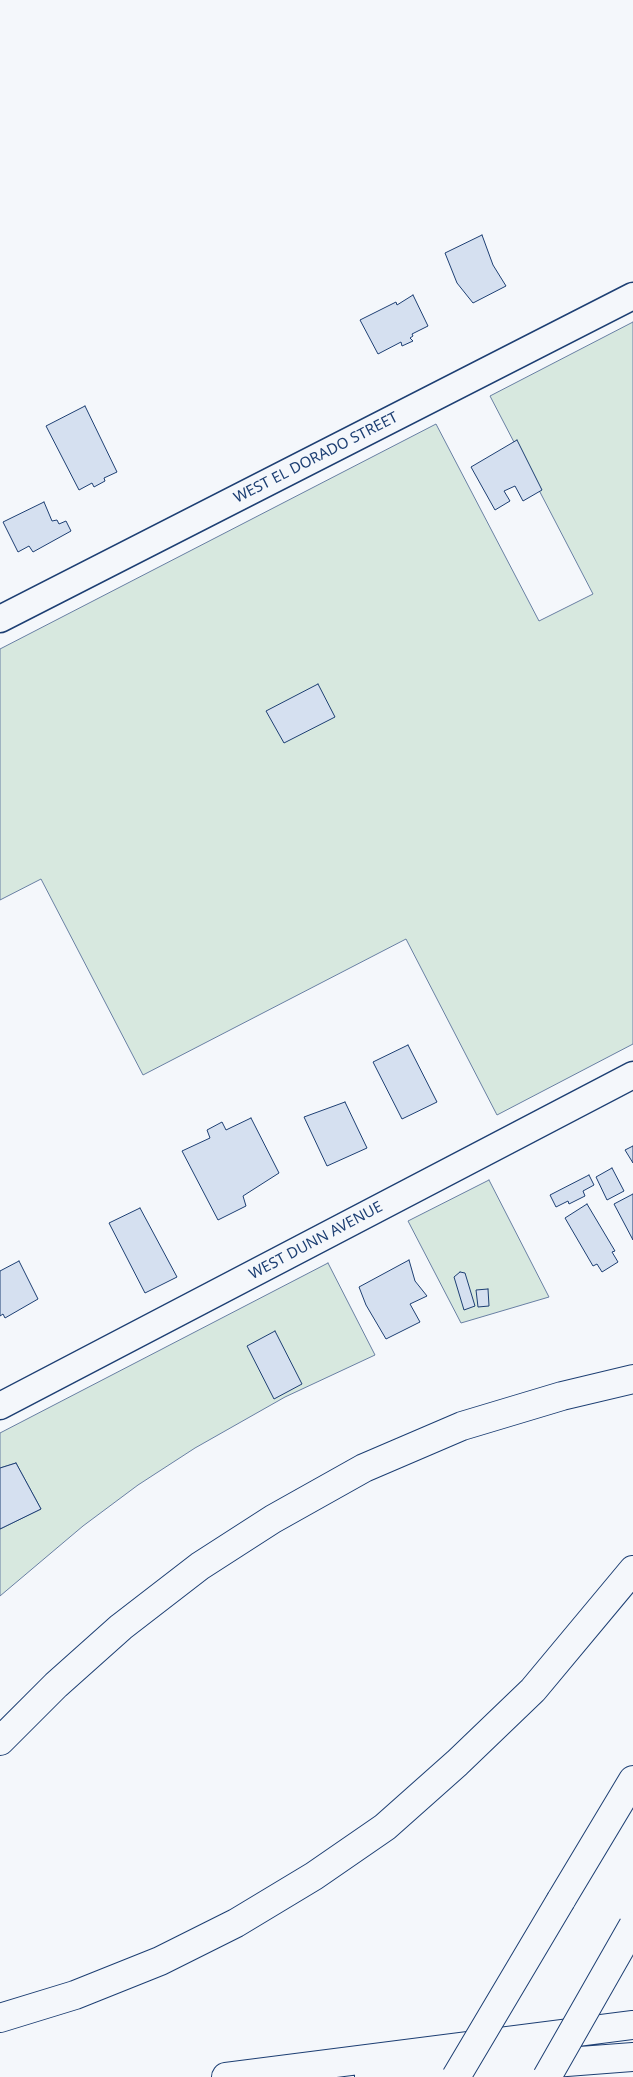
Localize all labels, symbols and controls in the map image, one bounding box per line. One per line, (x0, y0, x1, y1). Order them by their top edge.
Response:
street label: WEST EL DORADO STREET (231, 409, 401, 507)
street label: WEST DUNN AVENUE (246, 1198, 386, 1284)

